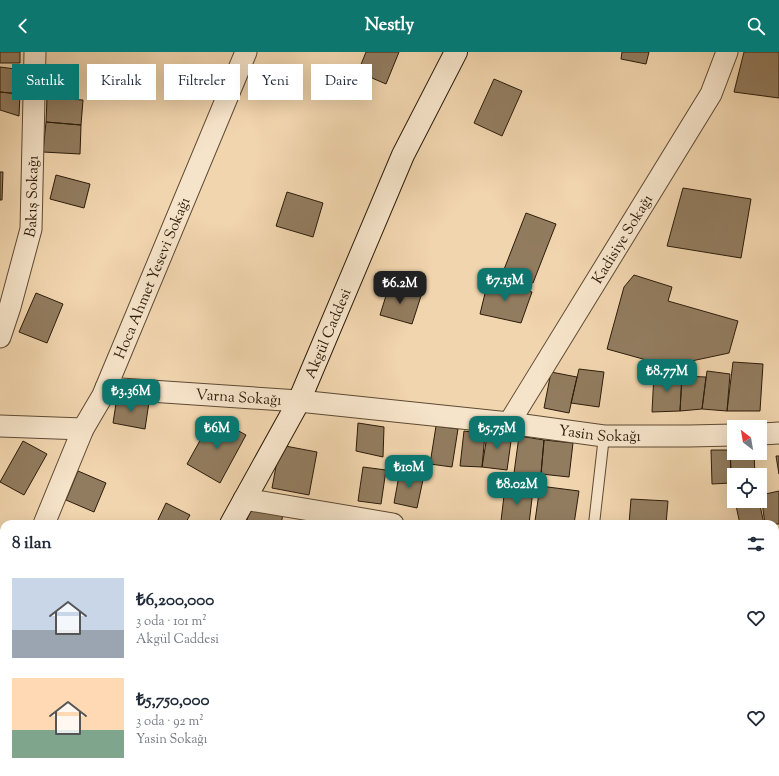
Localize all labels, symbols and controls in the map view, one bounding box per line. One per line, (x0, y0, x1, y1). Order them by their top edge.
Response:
text: Nestly (365, 13, 414, 39)
icon: back (12, 15, 34, 37)
icon: search (745, 15, 767, 37)
chip: Satılık (12, 64, 79, 100)
chip: Kiralık (87, 64, 156, 100)
chip: Filtreler (164, 64, 240, 100)
chip: Yeni (248, 64, 303, 100)
chip: Daire (311, 64, 372, 100)
street label: Bakış Sokağı (20, 155, 45, 240)
street label: Kadisiye Sokağı (588, 191, 659, 288)
street label: Hoca Ahmet Yesevi Sokağı (110, 194, 196, 363)
pin: ₺7.15M (472, 268, 538, 302)
pin: ₺6.2M (372, 271, 428, 305)
text: ₺7.15M (486, 272, 524, 290)
text: ₺6.2M (383, 275, 417, 293)
street label: Akgül Caddesi (301, 286, 357, 382)
pin: ₺8.77M (634, 359, 700, 393)
text: ₺8.77M (646, 363, 688, 381)
pin: ₺3.36M (98, 379, 164, 413)
text: ₺3.36M (111, 383, 151, 401)
street label: Varna Sokağı (195, 385, 282, 412)
pin: ₺6M (198, 416, 236, 450)
pin: ₺5.75M (464, 416, 530, 450)
text: ₺6M (204, 420, 230, 438)
text: ₺5.75M (478, 420, 516, 438)
north arrow (727, 420, 767, 460)
map controls (727, 420, 767, 508)
street label: Yasin Sokağı (557, 421, 641, 448)
pin: ₺10M (385, 455, 433, 489)
text: ₺10M (394, 459, 424, 477)
button: locate (727, 468, 767, 508)
pin: ₺8.02M (484, 472, 550, 506)
text: ₺8.02M (496, 476, 538, 494)
text: 8 ilan (12, 532, 52, 556)
icon: filters (745, 533, 767, 555)
text: ₺6,200,000 (136, 589, 214, 613)
icon: home (44, 594, 92, 642)
icon: heart (745, 607, 767, 629)
text: 3 oda · 101 m² (136, 613, 207, 631)
text: Akgül Caddesi (136, 631, 219, 649)
text: ₺5,750,000 (136, 689, 209, 713)
icon: home (44, 694, 92, 742)
icon: heart (745, 707, 767, 729)
text: 3 oda · 92 m² (136, 713, 204, 731)
text: Yasin Sokağı (136, 731, 207, 749)

